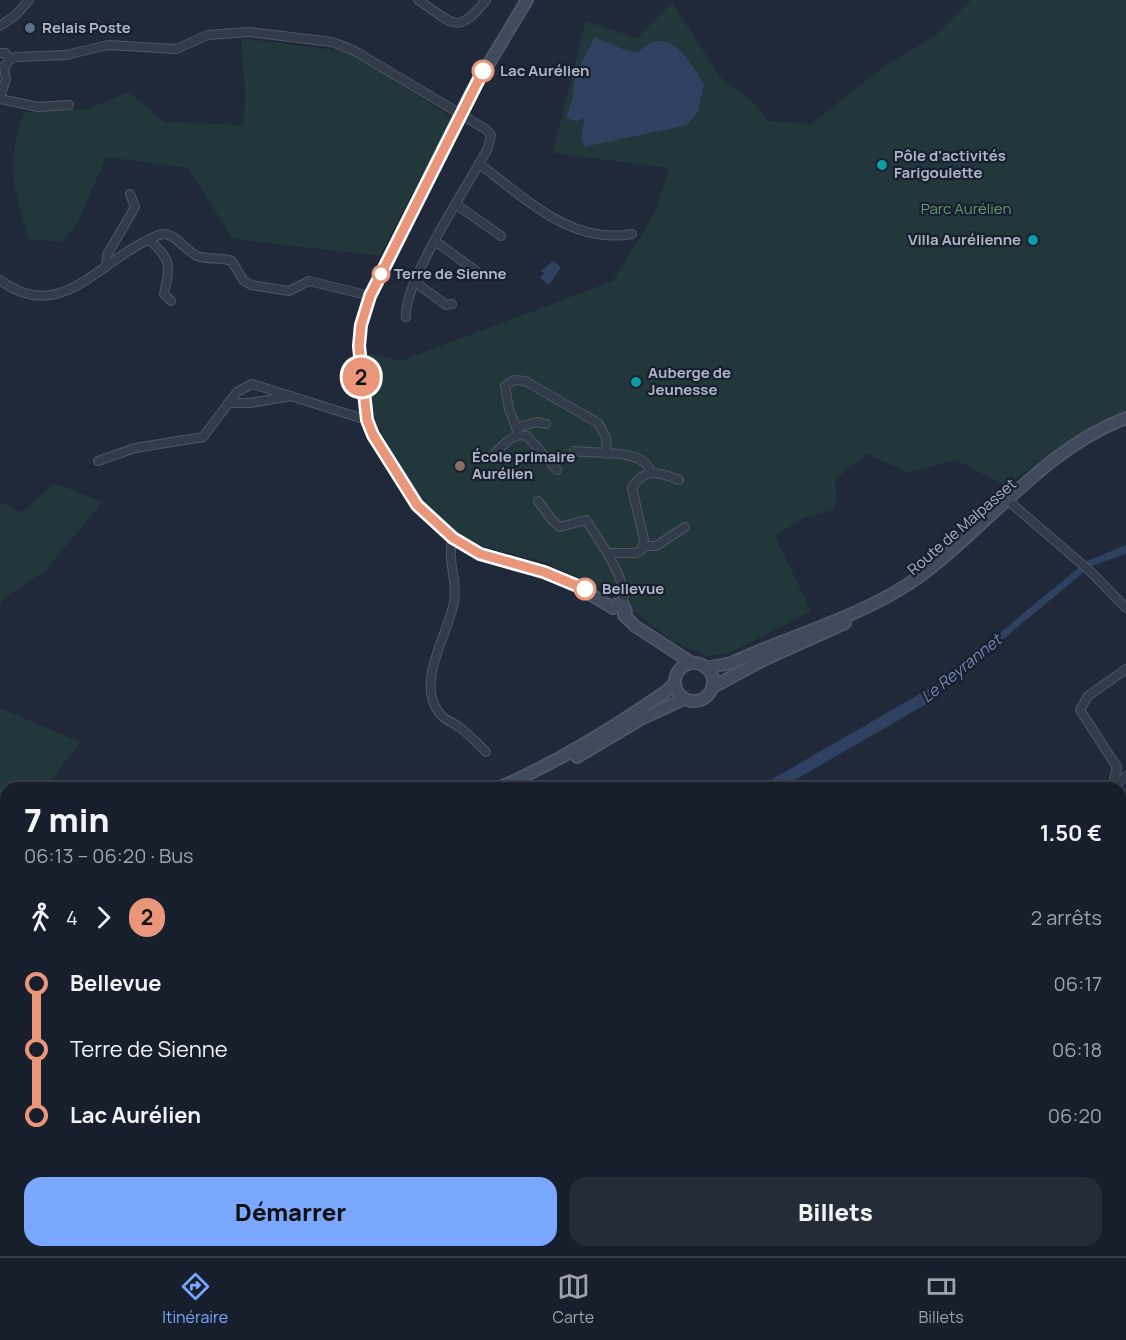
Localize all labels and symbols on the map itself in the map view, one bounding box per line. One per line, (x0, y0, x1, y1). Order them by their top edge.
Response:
place label: Relais Poste (42, 17, 131, 38)
marker: Relais Poste (23, 21, 37, 35)
marker: Lac Aurélien (472, 60, 494, 82)
place label: Lac Aurélien (500, 60, 589, 81)
place label: Pôle d'activités Farigoulette (894, 145, 1006, 183)
marker: Pôle d'activités Farigoulette (875, 158, 889, 172)
park label: Parc Aurélien (921, 198, 1011, 219)
place label: Villa Aurélienne (908, 229, 1021, 250)
marker: Villa Aurélienne (1026, 233, 1040, 247)
place label: Terre de Sienne (394, 263, 507, 284)
marker: Terre de Sienne (372, 265, 390, 283)
line badge: 2 (342, 358, 380, 397)
place label: Auberge de Jeunesse (648, 362, 731, 400)
marker: Auberge de Jeunesse (629, 375, 643, 389)
place label: École primaire Aurélien (472, 446, 575, 484)
marker: École primaire Aurélien (453, 459, 467, 473)
street label: Route de Malpasset (903, 474, 1020, 580)
marker: Bellevue (574, 578, 596, 600)
place label: Bellevue (602, 578, 664, 599)
water label: Le Reyrannet (916, 628, 1007, 707)

